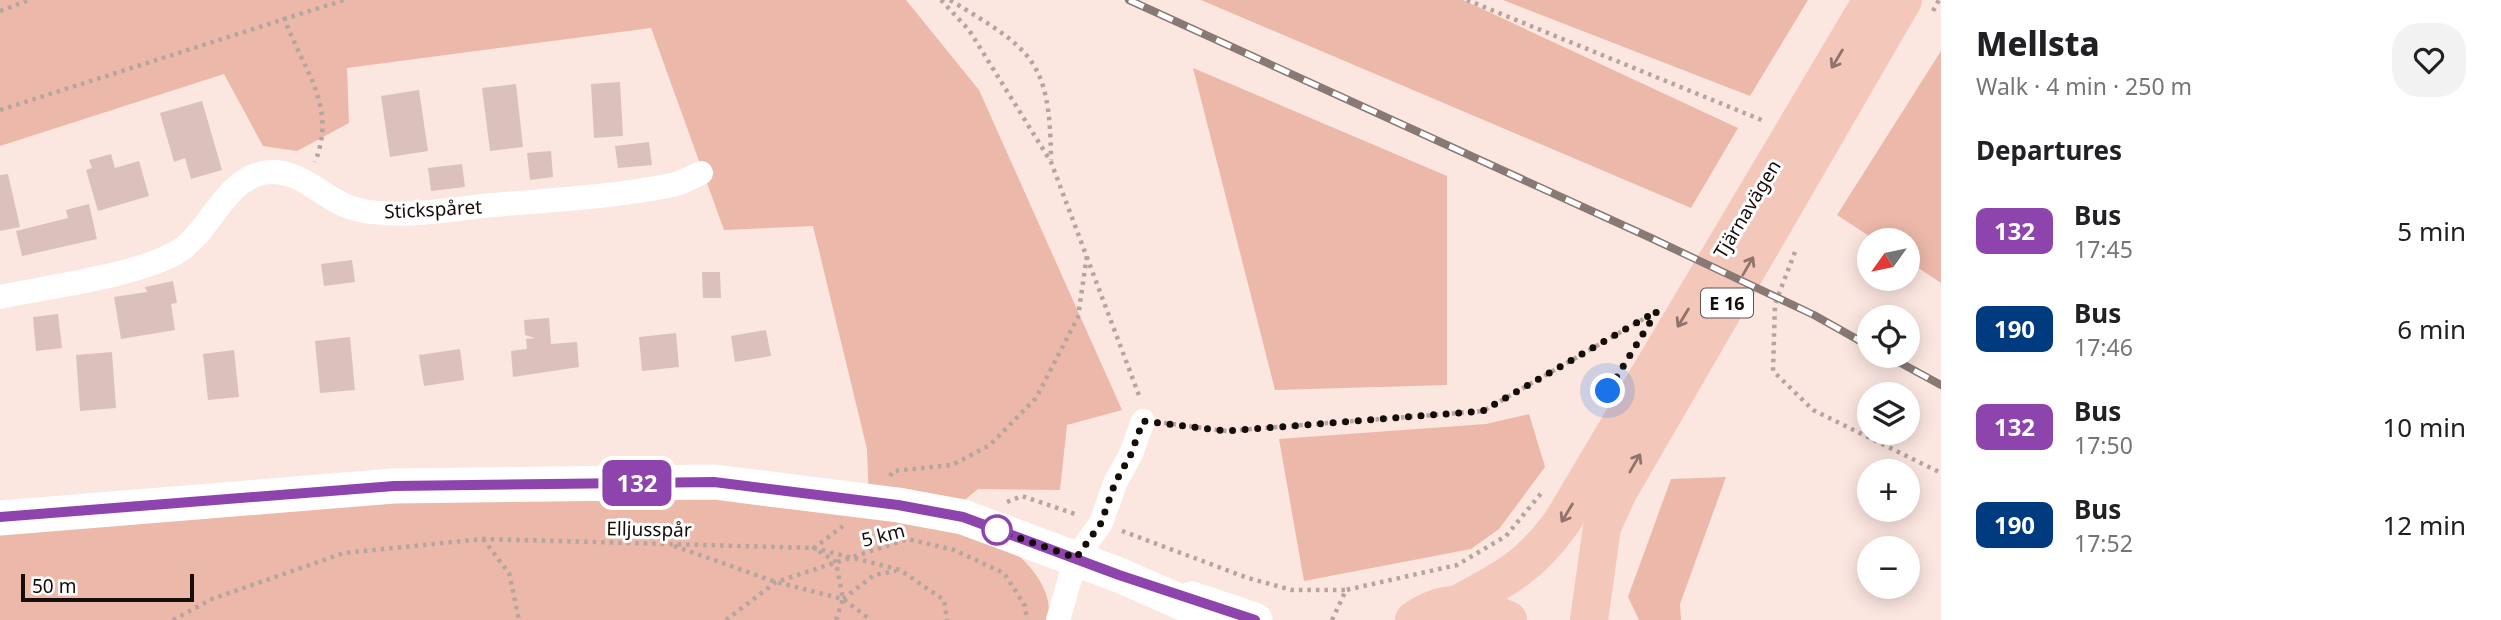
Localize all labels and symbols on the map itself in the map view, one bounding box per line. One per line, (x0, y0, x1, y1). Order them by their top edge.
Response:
one-way arrow (1830, 48, 1844, 68)
street label: Tjärnavägen (1707, 155, 1787, 263)
street label: Stickspåret (383, 193, 483, 225)
north arrow (1857, 228, 1920, 290)
one-way arrow (1742, 256, 1756, 276)
road number: E 16 (1701, 288, 1753, 318)
one-way arrow (1676, 307, 1690, 327)
your location (1590, 373, 1625, 408)
one-way arrow (1628, 453, 1642, 473)
line badge: 132 (597, 460, 677, 506)
one-way arrow (1559, 503, 1573, 523)
street label: Elljusspår (606, 515, 692, 543)
unlabelled marker (982, 515, 1012, 545)
street label: 5 km (859, 517, 907, 553)
scale bar (21, 571, 194, 603)

